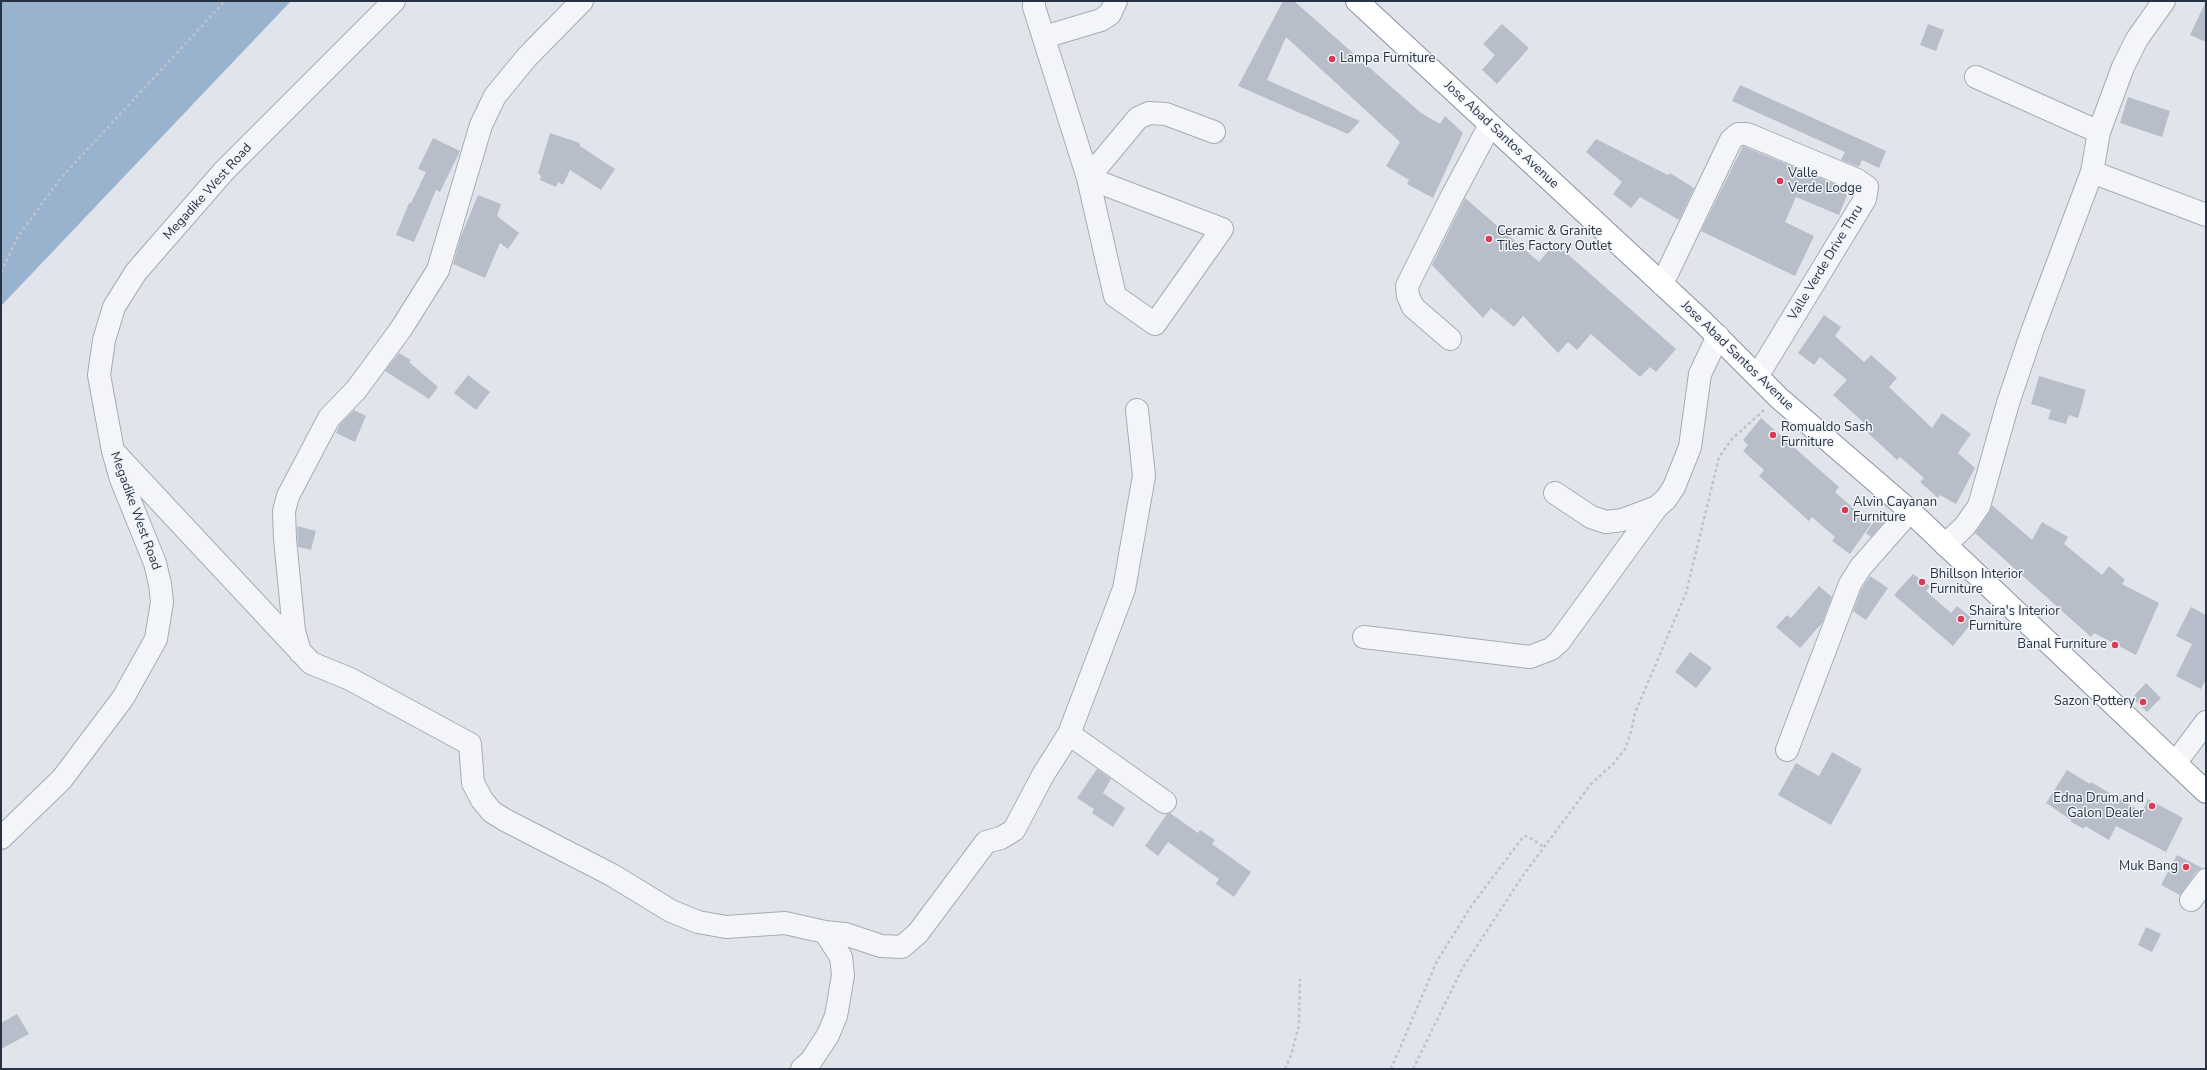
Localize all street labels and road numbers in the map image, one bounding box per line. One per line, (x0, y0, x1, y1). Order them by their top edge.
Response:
street label: Jose Abad Santos Avenue (1441, 78, 1561, 192)
street label: Megadike West Road (161, 141, 255, 243)
street label: Valle Verde Drive Thru (1785, 202, 1867, 324)
street label: Jose Abad Santos Avenue (1677, 298, 1797, 414)
street label: Megadike West Road (106, 450, 164, 572)

